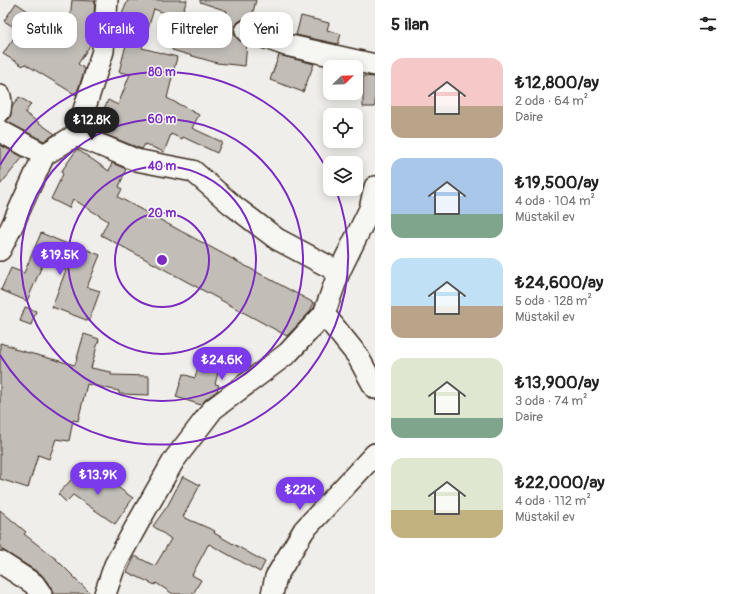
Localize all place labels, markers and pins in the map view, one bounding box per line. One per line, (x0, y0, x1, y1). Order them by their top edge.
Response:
pin: ₺12.8K (59, 107, 125, 141)
pin: ₺19.5K (27, 242, 93, 276)
centre of rings (155, 253, 169, 267)
pin: ₺24.6K (189, 347, 255, 381)
pin: ₺13.9K (65, 462, 131, 496)
pin: ₺22K (276, 477, 324, 511)

